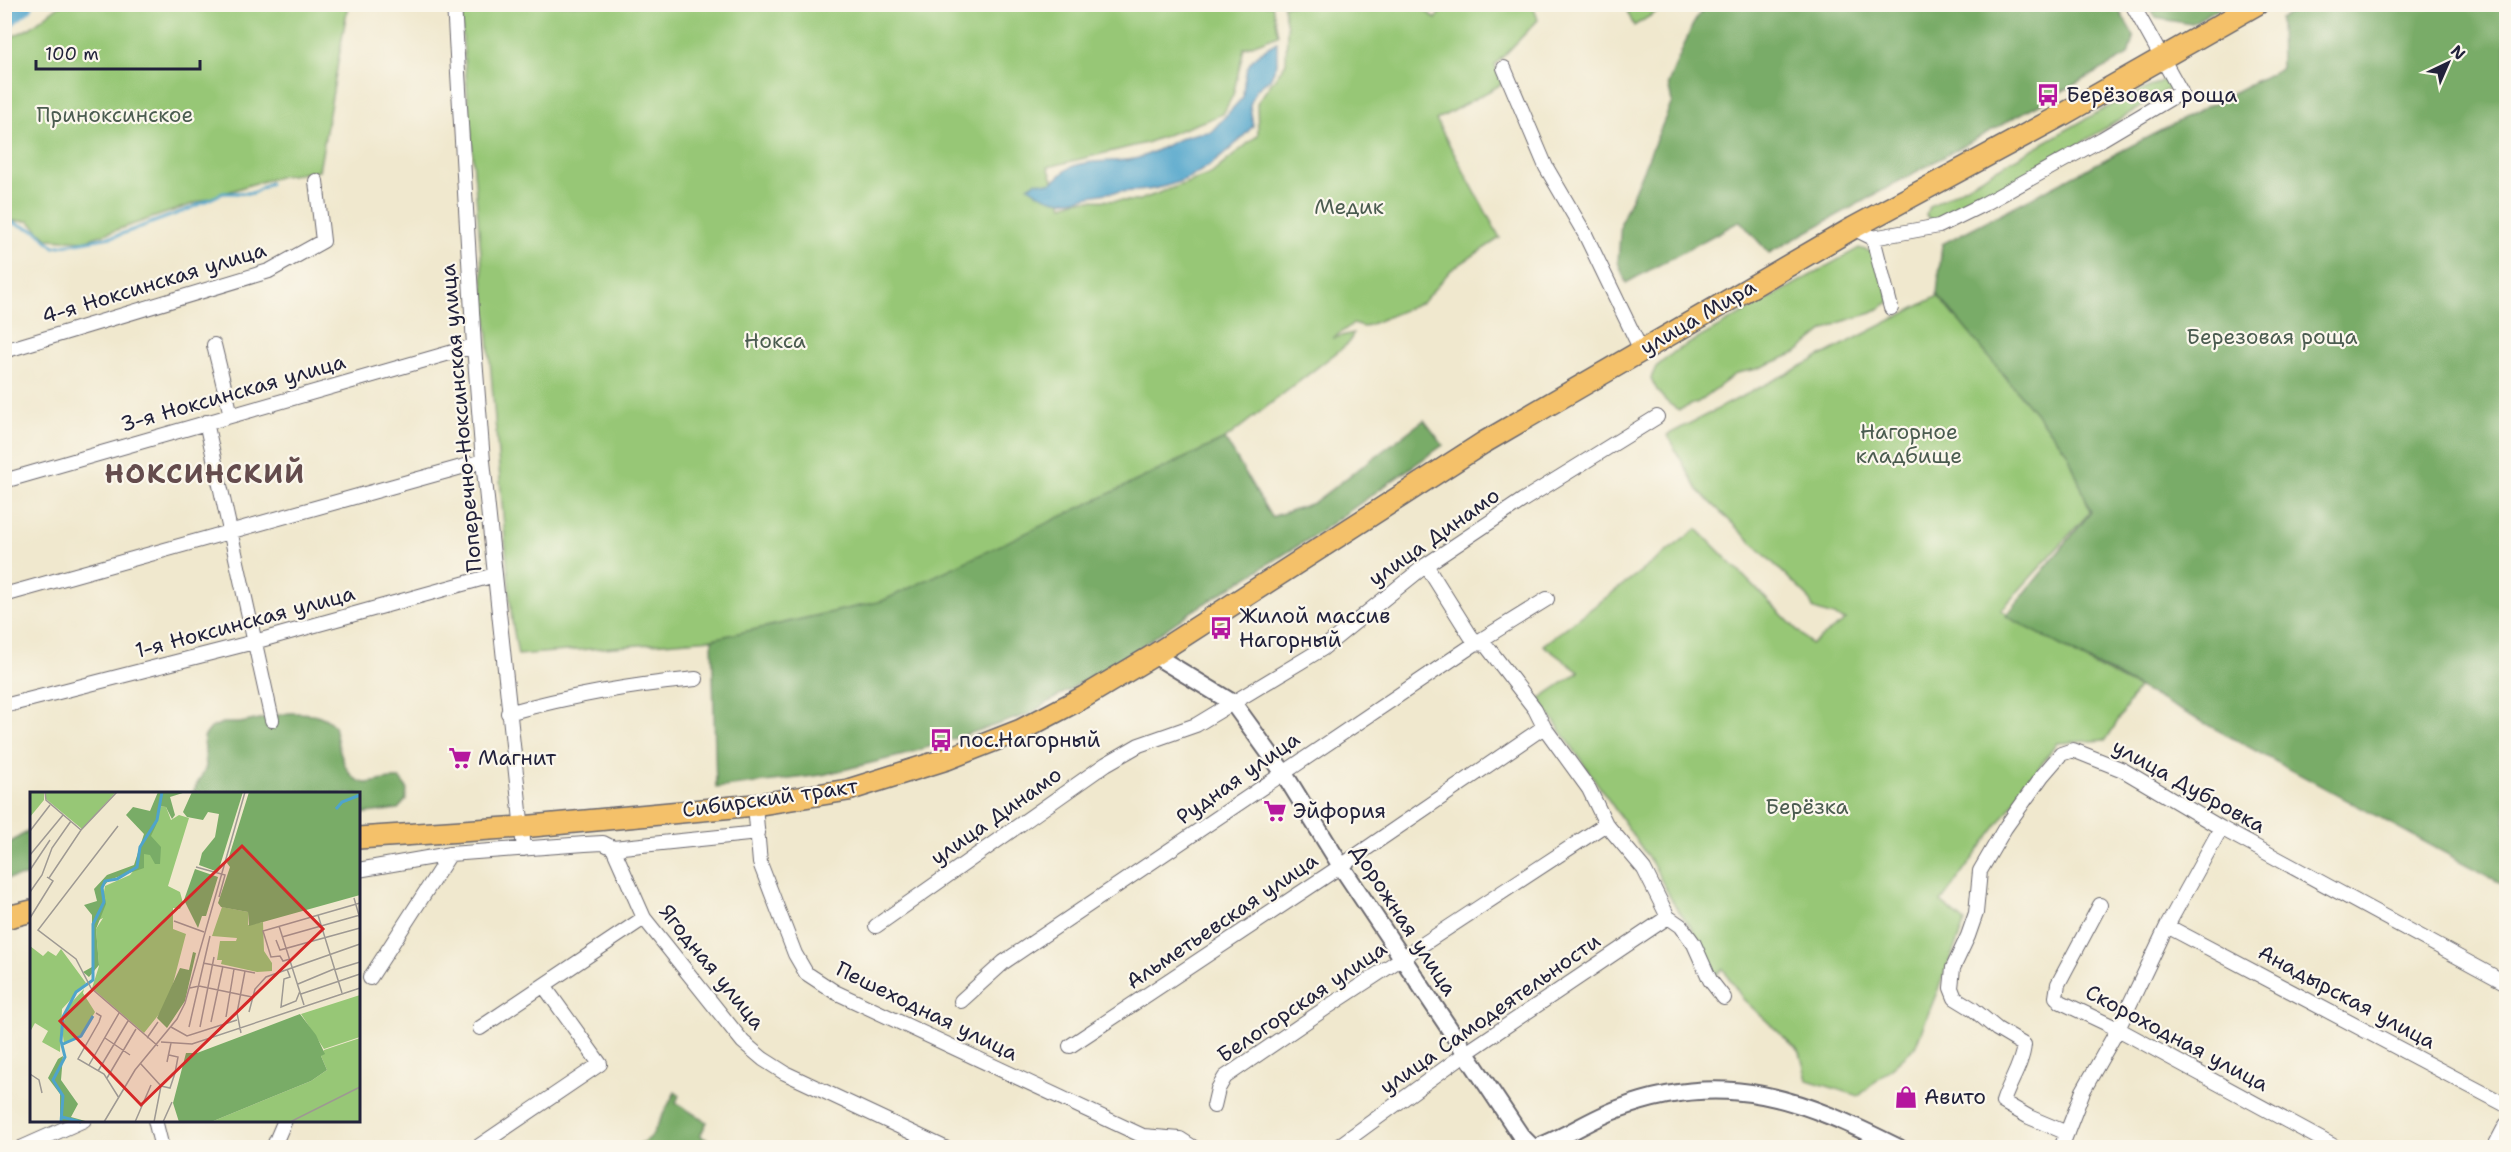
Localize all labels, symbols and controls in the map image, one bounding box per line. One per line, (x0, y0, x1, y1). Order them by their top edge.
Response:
scale bar (36, 33, 200, 71)
north arrow (2418, 33, 2478, 93)
text: N (2446, 41, 2470, 65)
text: 100 m (45, 42, 99, 66)
place label: Берёзовая роща (2066, 81, 2237, 109)
bus stop icon: Берёзовая роща (2035, 82, 2061, 108)
park label: Приноксинское (37, 101, 193, 129)
park label: Медик (1314, 193, 1384, 221)
street label: 4-я Ноксинская улица (38, 236, 270, 330)
street label: Поперечно-Ноксинская улица (434, 263, 488, 573)
street label: улица Мира (1635, 273, 1761, 361)
park label: Березовая роща (2186, 323, 2358, 351)
park label: Нокса (744, 327, 806, 355)
street label: 3-я Ноксинская улица (117, 347, 349, 439)
park label: Нагорное кладбище (1856, 418, 1962, 470)
district label: НОКСИНСКИЙ (104, 455, 306, 492)
street label: улица Динамо (1363, 481, 1505, 593)
street label: 1-я Ноксинская улица (132, 579, 358, 665)
place label: Жилой массив Нагорный (1239, 602, 1390, 654)
bus stop icon: Жилой массив Нагорный (1208, 615, 1234, 641)
street label: Рудная улица (1171, 725, 1305, 831)
place label: пос.Нагорный (959, 726, 1101, 754)
bus stop icon: пос.Нагорный (928, 727, 954, 753)
street label: улица Дубровка (2107, 732, 2271, 840)
place label: Магнит (478, 744, 557, 772)
supermarket icon: Магнит (447, 745, 473, 771)
street label: улица Динамо (925, 760, 1067, 872)
street label: Сибирский тракт (680, 772, 860, 824)
inset map (30, 792, 360, 1122)
park label: Берёзка (1765, 793, 1849, 821)
place label: Эйфория (1293, 797, 1386, 825)
supermarket icon: Эйфория (1262, 798, 1288, 824)
street label: Дорожная улица (1344, 839, 1464, 1001)
street label: Альметьевская улица (1121, 846, 1323, 996)
street label: Ягодная улица (653, 898, 771, 1036)
street label: улица Самодеятельности (1374, 927, 1606, 1101)
street label: Белогорская улица (1212, 935, 1392, 1069)
street label: Анадырская улица (2253, 938, 2441, 1056)
street label: Пешеходная улица (831, 955, 1023, 1067)
street label: Скороходная улица (2081, 978, 2273, 1098)
place label: Авито (1924, 1083, 1986, 1111)
shop icon: Авито (1893, 1084, 1919, 1110)

